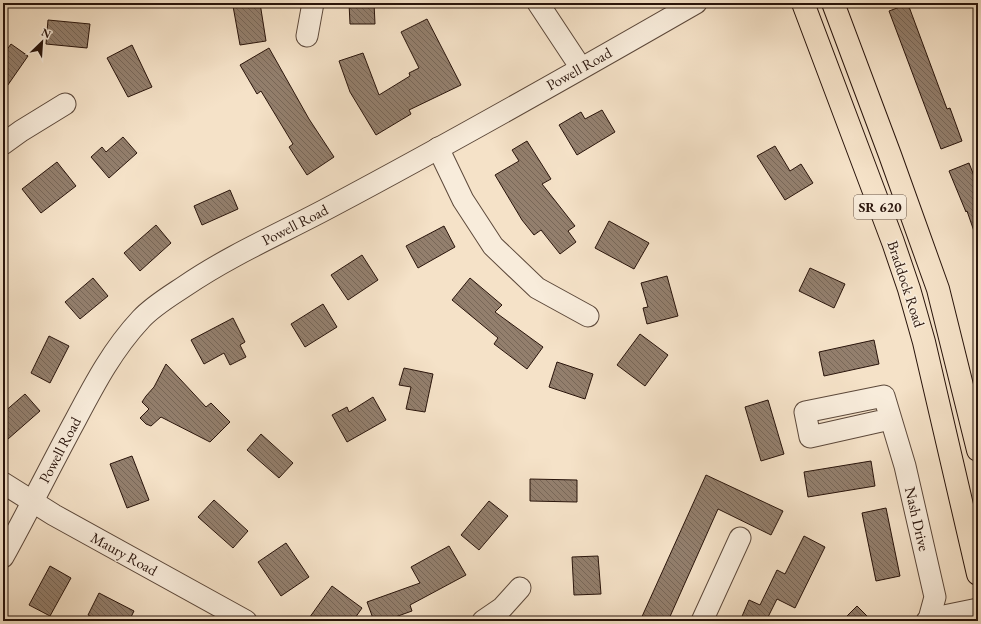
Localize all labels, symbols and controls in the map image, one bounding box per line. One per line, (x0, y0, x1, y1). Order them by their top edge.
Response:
north arrow (22, 22, 62, 62)
text: N (39, 25, 53, 41)
street label: Powell Road (543, 43, 615, 94)
road number: SR 620 (854, 195, 906, 219)
street label: Powell Road (258, 200, 332, 249)
street label: Braddock Road (884, 238, 930, 330)
street label: Powell Road (34, 413, 85, 486)
street label: Nash Drive (901, 485, 934, 553)
street label: Maury Road (88, 528, 161, 580)

